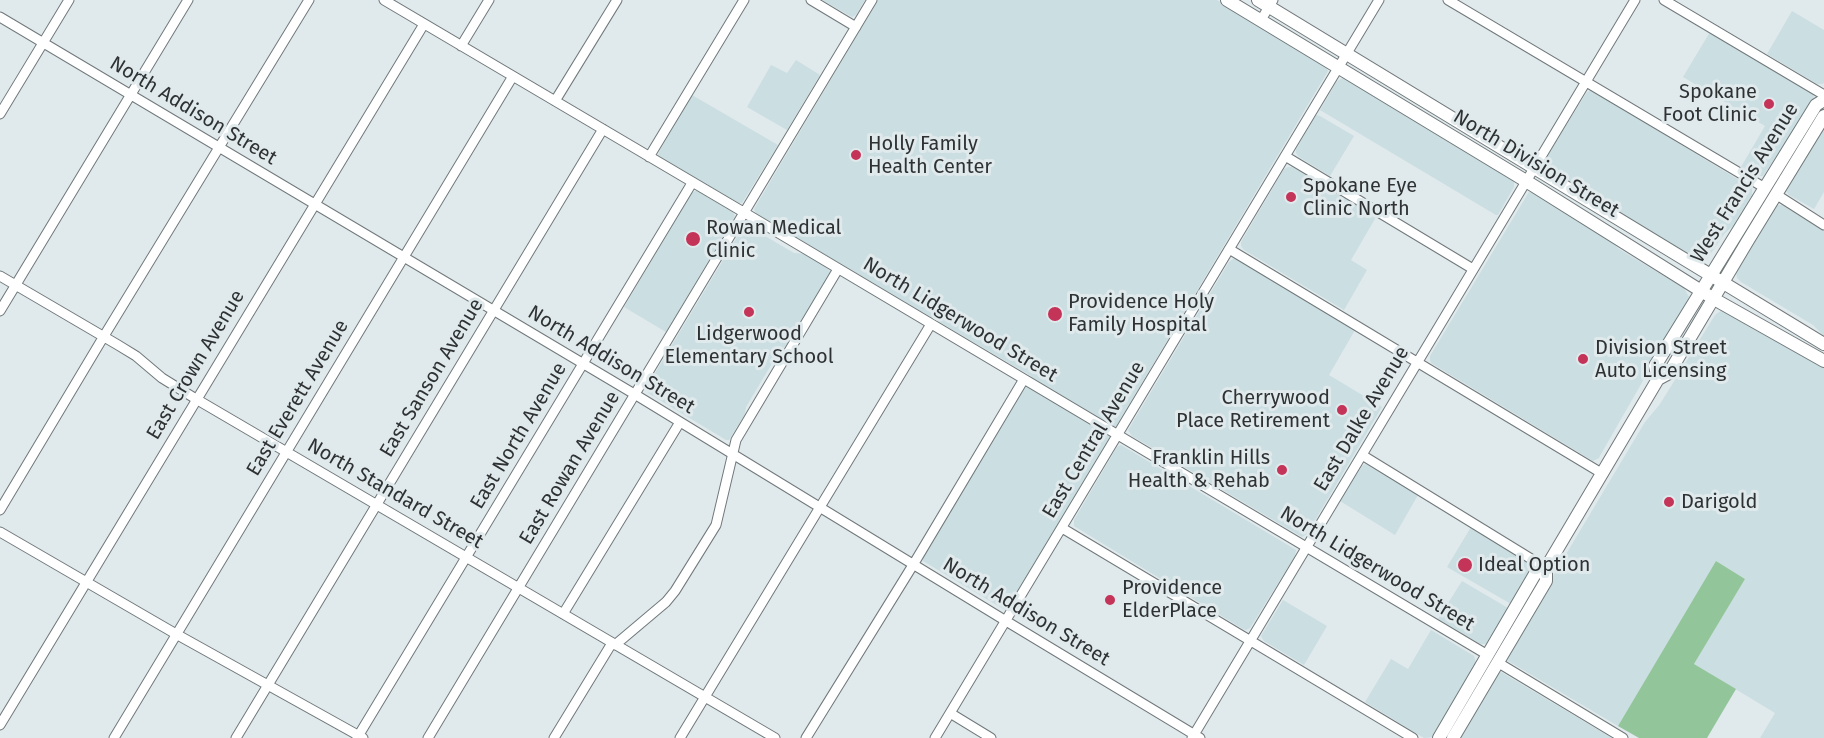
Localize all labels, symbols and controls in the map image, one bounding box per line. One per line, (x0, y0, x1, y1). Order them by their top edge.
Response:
street label: North Addison Street (105, 52, 281, 170)
place label: Spokane Foot Clinic (1663, 80, 1757, 127)
marker: Spokane Foot Clinic (1762, 97, 1776, 111)
street label: West Francis Avenue (1686, 99, 1804, 267)
street label: North Division Street (1449, 105, 1623, 223)
place label: Holly Family Health Center (868, 132, 992, 179)
marker: Holly Family Health Center (849, 148, 863, 162)
place label: Spokane Eye Clinic North (1303, 174, 1417, 221)
marker: Spokane Eye Clinic North (1284, 190, 1298, 204)
place label: Rowan Medical Clinic (706, 216, 841, 263)
marker: Rowan Medical Clinic (684, 230, 702, 248)
street label: North Lidgerwood Street (858, 252, 1062, 388)
street label: East Crown Avenue (142, 286, 250, 444)
place label: Providence Holy Family Hospital (1068, 290, 1214, 337)
street label: East Sanson Avenue (375, 294, 489, 462)
street label: North Addison Street (523, 301, 699, 419)
marker: Lidgerwood Elementary School (742, 305, 756, 319)
marker: Providence Holy Family Hospital (1046, 305, 1064, 323)
street label: East Everett Avenue (242, 315, 354, 481)
place label: Lidgerwood Elementary School (664, 322, 834, 369)
place label: Division Street Auto Licensing (1595, 336, 1727, 383)
street label: East Dalke Avenue (1309, 342, 1415, 496)
marker: Division Street Auto Licensing (1576, 352, 1590, 366)
street label: East Central Avenue (1038, 357, 1150, 523)
street label: East North Avenue (466, 358, 572, 514)
place label: Cherrywood Place Retirement (1176, 386, 1330, 433)
street label: East Rowan Avenue (515, 387, 625, 549)
marker: Cherrywood Place Retirement (1335, 403, 1349, 417)
street label: North Standard Street (303, 434, 487, 554)
place label: Franklin Hills Health & Rehab (1128, 446, 1270, 493)
marker: Franklin Hills Health & Rehab (1275, 463, 1289, 477)
place label: Darigold (1681, 490, 1757, 514)
marker: Darigold (1662, 495, 1676, 509)
street label: North Lidgerwood Street (1275, 501, 1479, 637)
street label: North Addison Street (938, 553, 1114, 671)
place label: Ideal Option (1478, 553, 1590, 577)
marker: Ideal Option (1456, 556, 1474, 574)
place label: Providence ElderPlace (1122, 576, 1222, 623)
marker: Providence ElderPlace (1103, 593, 1117, 607)

